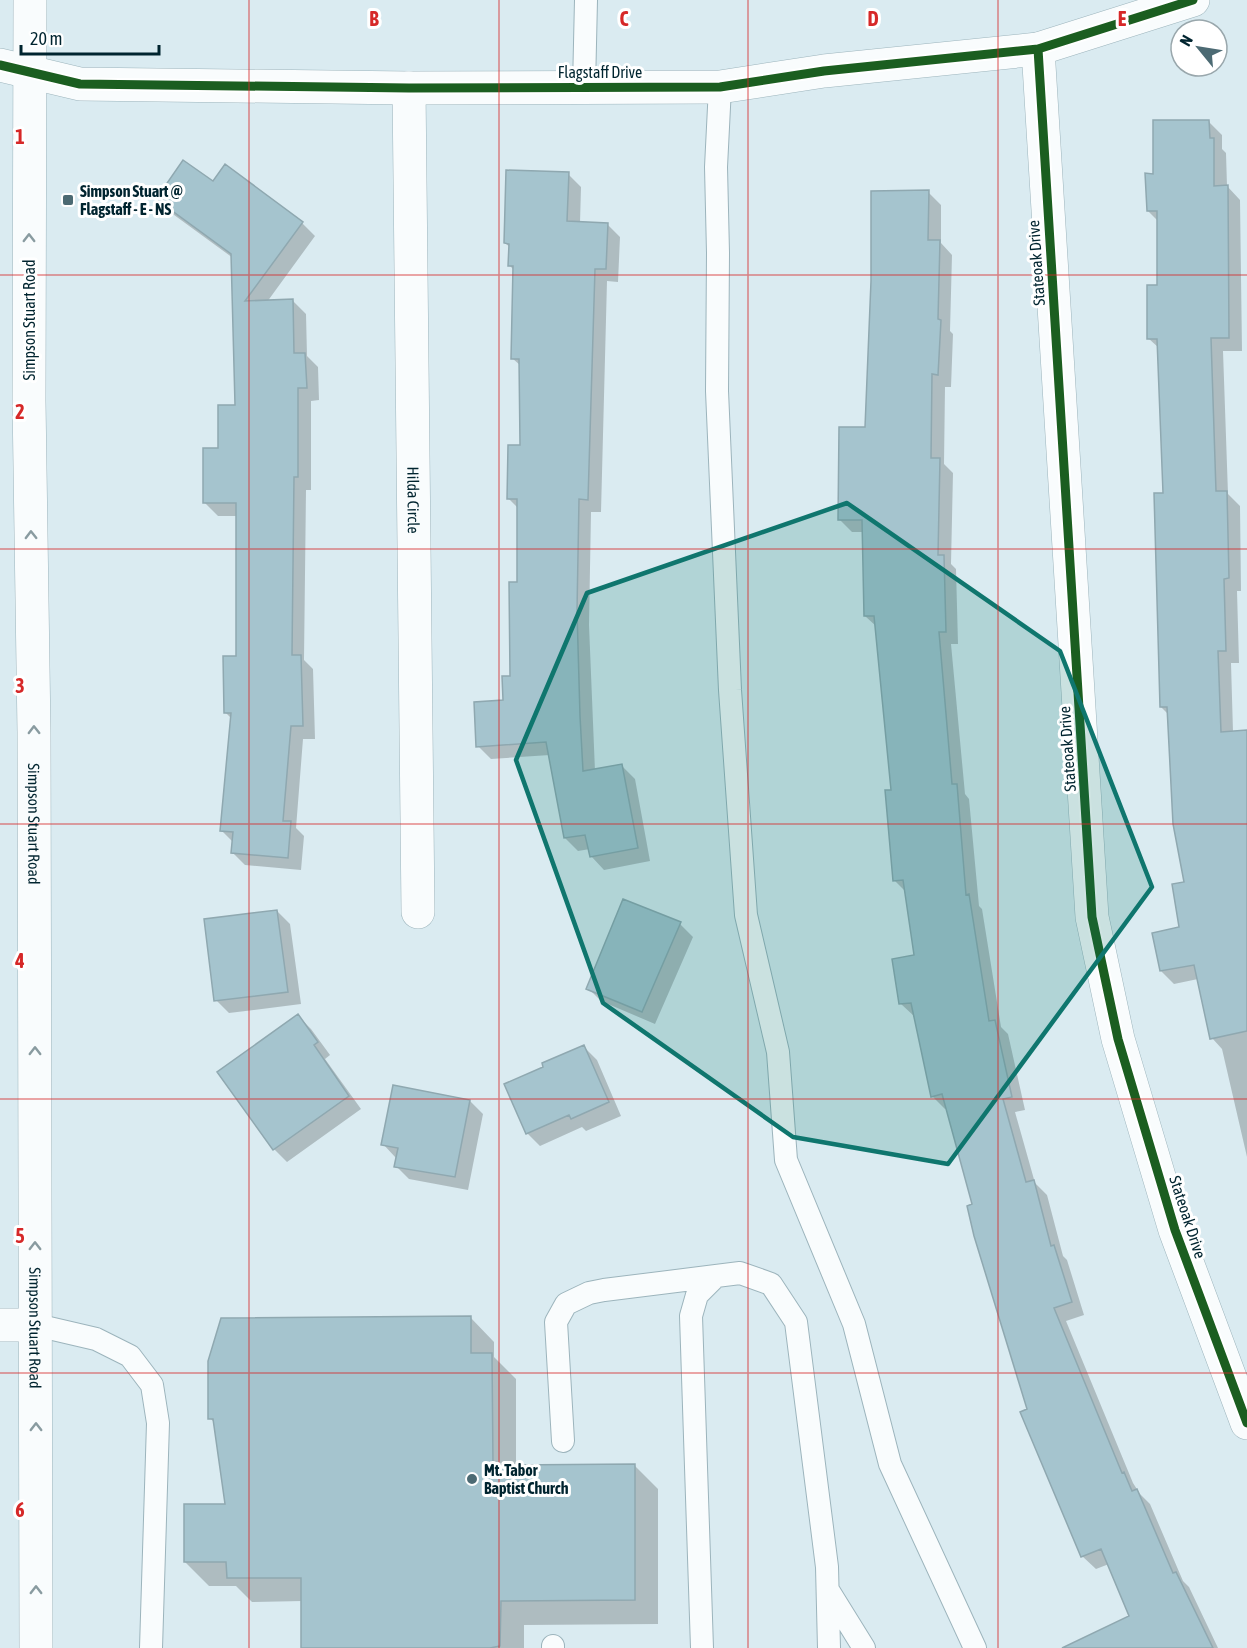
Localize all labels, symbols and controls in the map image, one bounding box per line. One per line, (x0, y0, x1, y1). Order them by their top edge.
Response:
text: B (369, 7, 379, 30)
text: C (620, 7, 629, 30)
text: D (867, 7, 879, 30)
text: E (1118, 7, 1127, 30)
scale bar (21, 18, 159, 56)
north arrow (1169, 18, 1229, 78)
text: 20 m (30, 28, 62, 49)
text: N (1176, 32, 1196, 49)
street label: Flagstaff Drive (558, 63, 642, 82)
text: 1 (15, 125, 25, 148)
place label: Simpson Stuart @ Flagstaff - E - NS (80, 182, 183, 218)
marker: Simpson Stuart @ Flagstaff - E - NS (61, 193, 75, 207)
street label: Stateoak Drive (1024, 220, 1048, 306)
one-way arrow (23, 233, 35, 242)
street label: Simpson Stuart Road (20, 259, 39, 381)
text: 2 (15, 400, 25, 423)
street label: Hilda Circle (404, 466, 423, 534)
one-way arrow (25, 530, 37, 539)
text: 3 (15, 674, 25, 697)
street label: Stateoak Drive (1055, 706, 1079, 792)
one-way arrow (28, 725, 40, 734)
street label: Simpson Stuart Road (24, 763, 43, 885)
text: 4 (14, 949, 25, 972)
one-way arrow (29, 1046, 41, 1055)
street label: Stateoak Drive (1166, 1173, 1210, 1261)
text: 5 (15, 1224, 25, 1247)
one-way arrow (29, 1241, 41, 1250)
street label: Simpson Stuart Road (25, 1267, 44, 1389)
one-way arrow (30, 1422, 42, 1431)
place label: Mt. Tabor Baptist Church (484, 1461, 569, 1497)
marker: Mt. Tabor Baptist Church (465, 1472, 479, 1486)
text: 6 (15, 1498, 25, 1521)
one-way arrow (30, 1585, 42, 1594)

